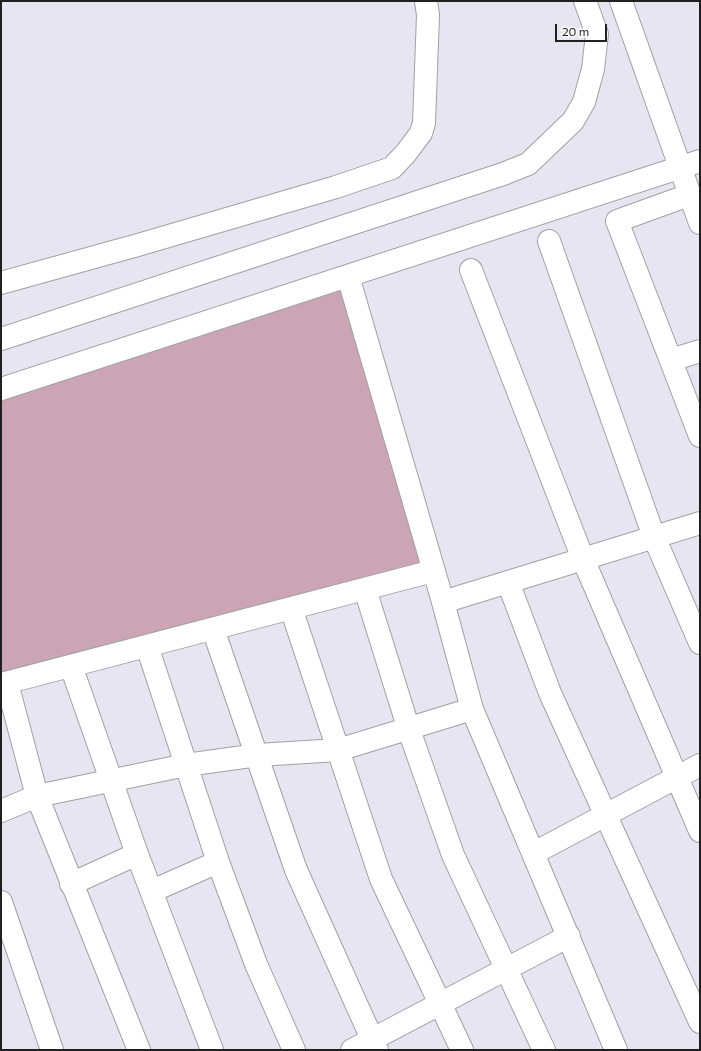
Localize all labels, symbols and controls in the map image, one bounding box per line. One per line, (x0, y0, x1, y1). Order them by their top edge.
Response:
scale bar (557, 16, 609, 42)
text: 20 m (562, 24, 589, 38)

